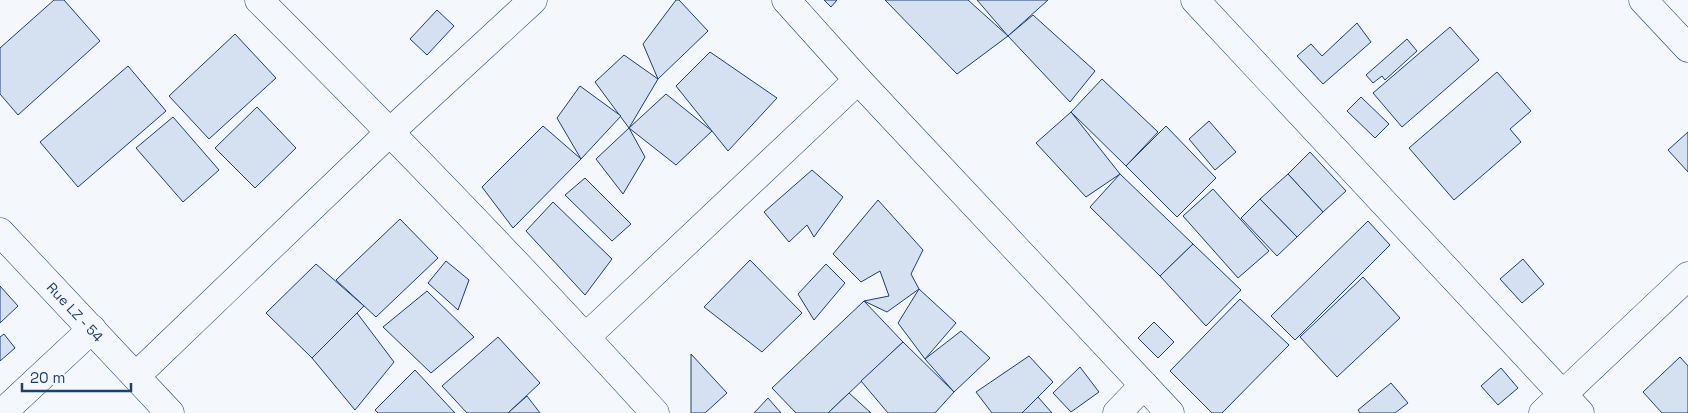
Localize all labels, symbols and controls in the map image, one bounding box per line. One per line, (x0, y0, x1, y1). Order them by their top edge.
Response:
street label: Rue LZ - 54 (43, 278, 107, 346)
scale bar (22, 360, 131, 392)
text: 20 m (30, 368, 65, 387)

